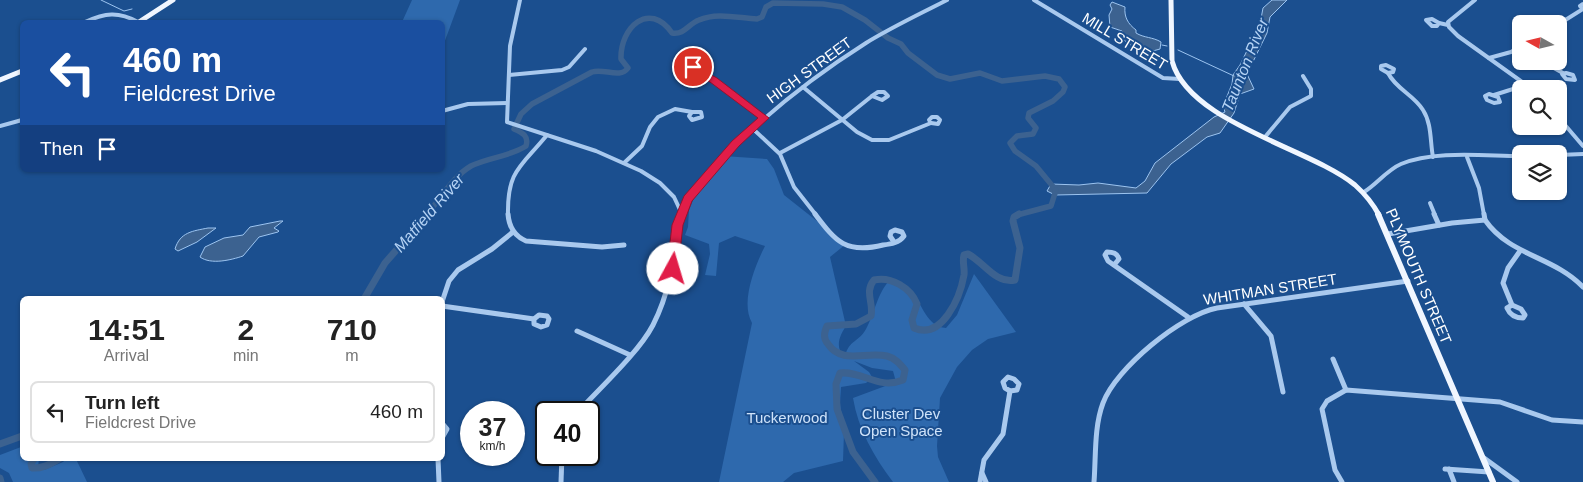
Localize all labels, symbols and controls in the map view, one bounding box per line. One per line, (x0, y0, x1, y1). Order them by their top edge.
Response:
street label: MILL STREET (1079, 9, 1171, 73)
water label: Taunton River (1219, 15, 1272, 114)
north arrow (1512, 15, 1568, 70)
map controls (1512, 15, 1567, 200)
street label: HIGH STREET (763, 33, 855, 107)
icon: left (40, 40, 105, 105)
text: 460 m (123, 40, 222, 79)
pin (672, 46, 714, 88)
icon: arrive (679, 53, 707, 81)
button: search (1512, 80, 1567, 135)
text: Fieldcrest Drive (123, 81, 276, 106)
icon: arrive (93, 135, 121, 163)
text: Then (40, 138, 83, 159)
button: layers (1512, 145, 1567, 200)
water label: Matfield River (390, 170, 468, 255)
street label: PLYMOUTH STREET (1383, 206, 1455, 346)
position arrow (646, 242, 698, 294)
street label: WHITMAN STREET (1202, 270, 1338, 308)
text: 14:51 (88, 313, 165, 346)
text: 2 (237, 313, 254, 346)
text: 710 (327, 313, 377, 346)
text: Arrival (104, 347, 149, 364)
text: min (233, 347, 259, 364)
text: m (345, 347, 358, 364)
text: Turn left (85, 392, 160, 413)
icon: left (42, 398, 70, 426)
text: 460 m (370, 401, 423, 422)
speed limit sign: 40 (535, 401, 600, 466)
park label: Cluster Dev Open Space (859, 405, 943, 439)
park label: Tuckerwood (746, 409, 828, 426)
text: 37 (479, 413, 506, 441)
text: Fieldcrest Drive (85, 414, 196, 431)
text: km/h (479, 439, 506, 453)

